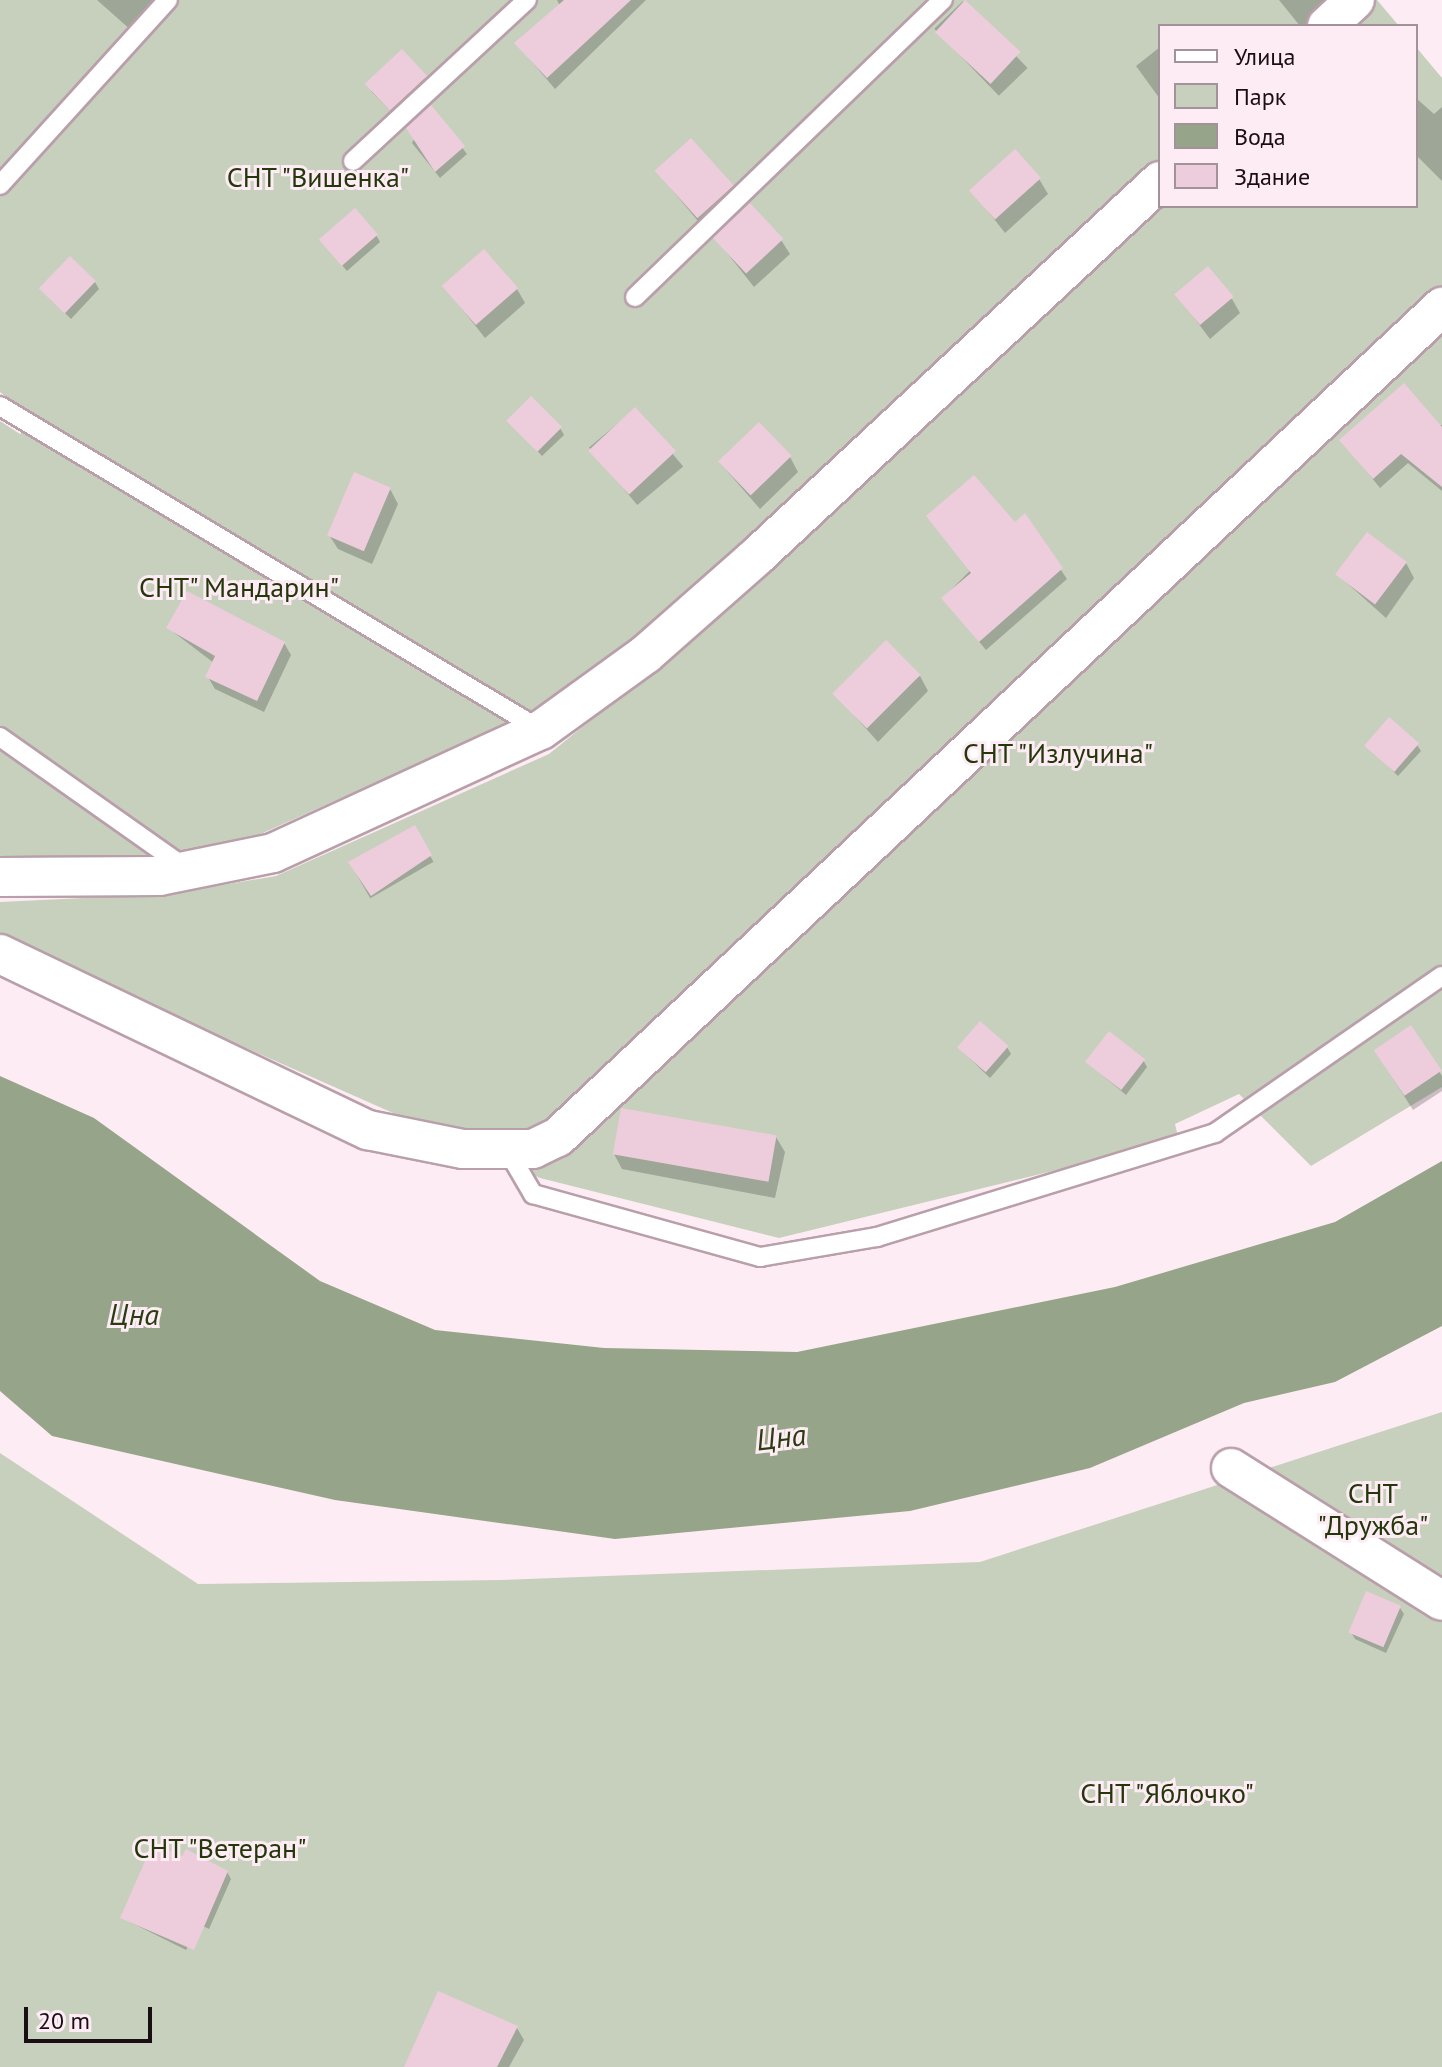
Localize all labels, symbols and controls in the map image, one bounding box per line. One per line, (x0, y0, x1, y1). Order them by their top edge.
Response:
legend (1158, 24, 1418, 208)
text: Улица (1234, 41, 1295, 72)
text: Парк (1234, 81, 1286, 112)
text: Вода (1234, 121, 1286, 152)
park label: СНТ "Вишенка" (225, 160, 411, 194)
text: Здание (1234, 161, 1310, 192)
park label: СНТ" Мандарин" (138, 570, 340, 604)
park label: СНТ "Излучина" (961, 736, 1155, 770)
water label: Цна (109, 1296, 159, 1332)
water label: Цна (754, 1416, 808, 1458)
park label: СНТ "Дружба" (1318, 1476, 1428, 1542)
park label: СНТ "Яблочко" (1079, 1776, 1255, 1810)
park label: СНТ "Ветеран" (132, 1831, 308, 1865)
scale bar (28, 1991, 156, 2041)
text: 20 m (38, 2005, 90, 2036)

